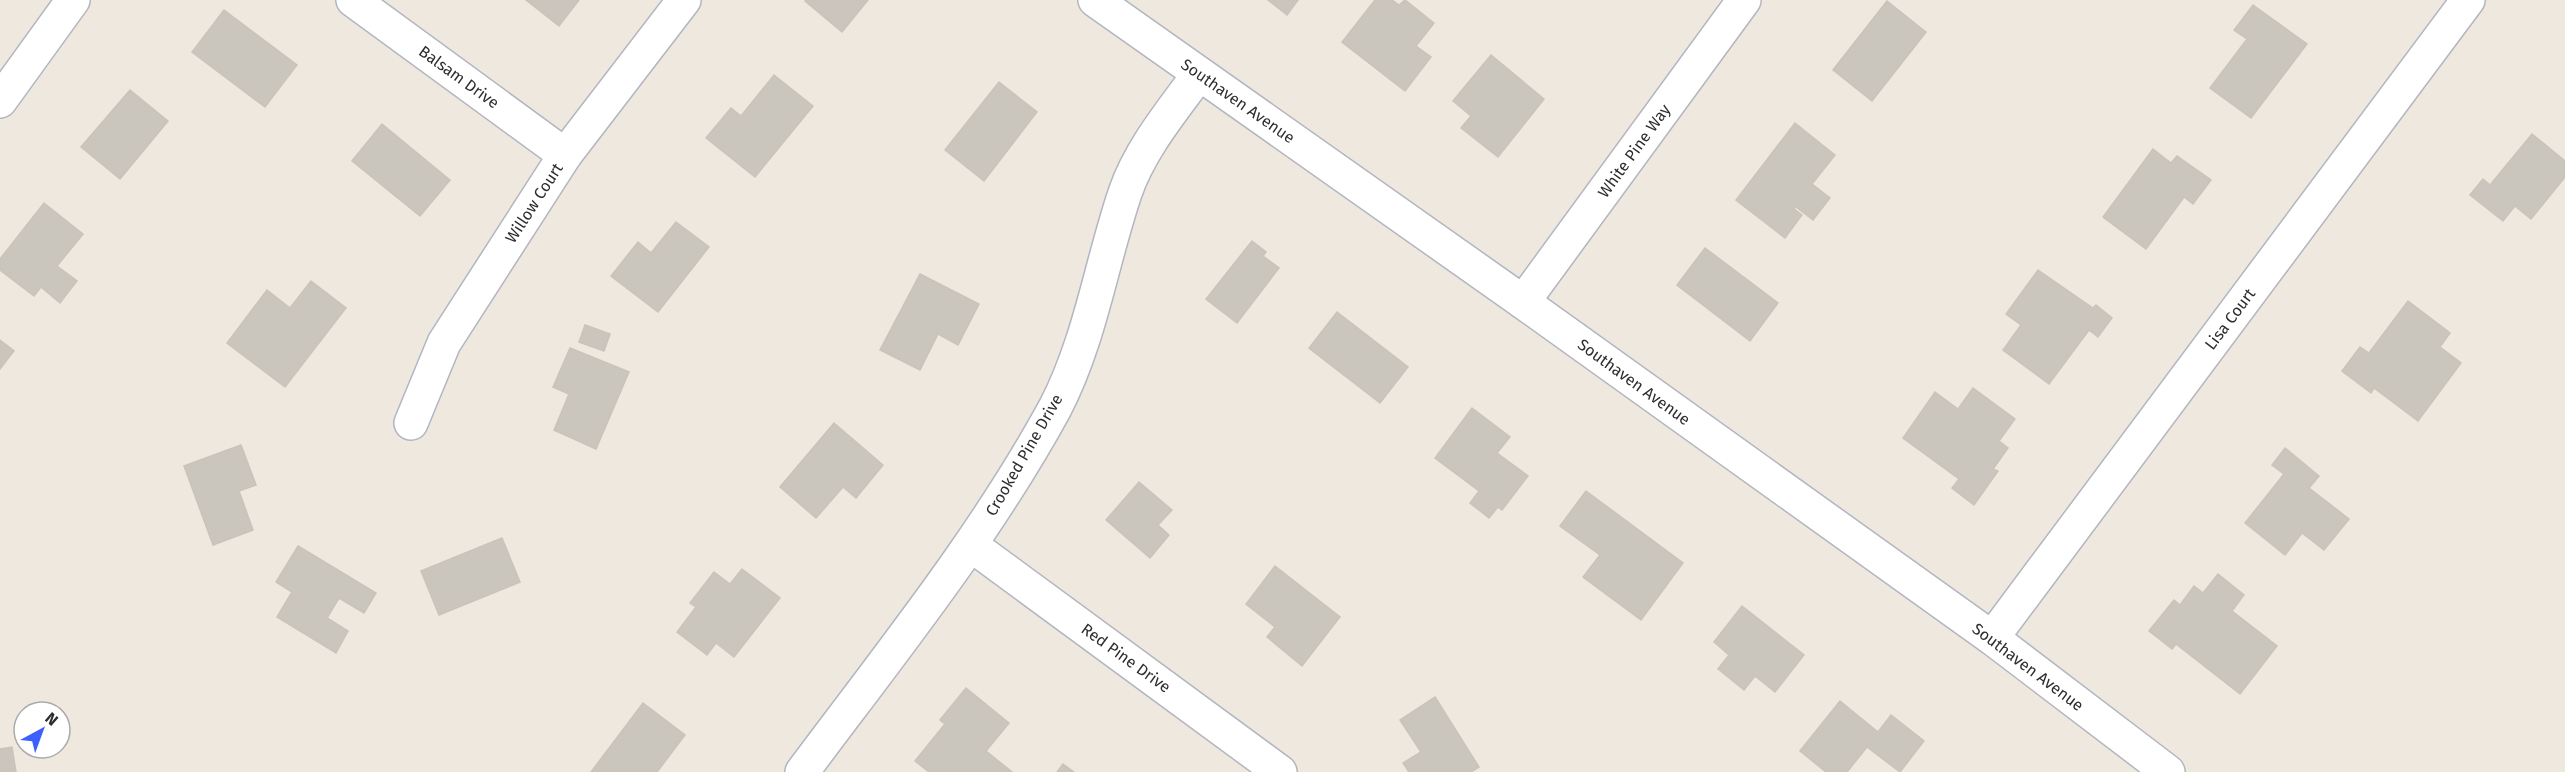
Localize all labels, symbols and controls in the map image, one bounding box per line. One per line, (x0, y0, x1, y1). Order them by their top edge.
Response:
street label: Balsam Drive (415, 42, 503, 112)
street label: Southaven Avenue (1178, 55, 1298, 147)
street label: White Pine Way (1594, 100, 1674, 201)
street label: Willow Court (501, 159, 567, 246)
street label: Lisa Court (2201, 284, 2259, 353)
street label: Southaven Avenue (1574, 335, 1694, 429)
street label: Crooked Pine Drive (981, 391, 1067, 519)
street label: Red Pine Drive (1078, 619, 1174, 697)
street label: Southaven Avenue (1969, 619, 2087, 715)
north arrow (12, 700, 72, 760)
text: N (41, 708, 62, 730)

